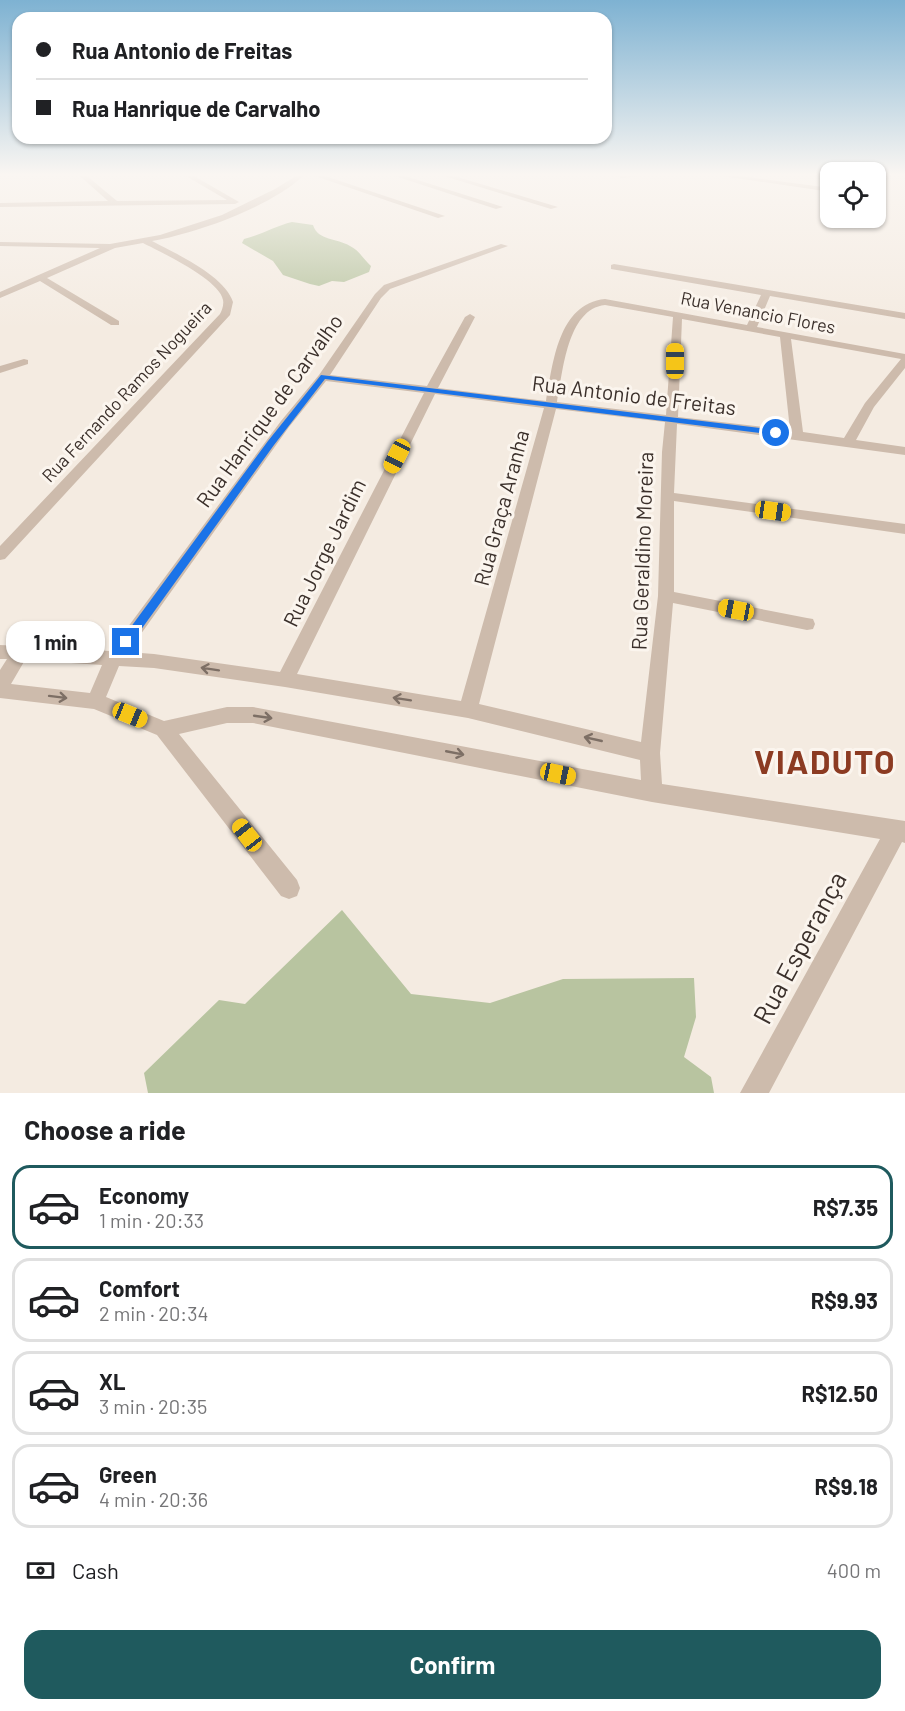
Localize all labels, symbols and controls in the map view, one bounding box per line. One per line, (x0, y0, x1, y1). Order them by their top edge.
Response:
text: Rua Antonio de Freitas (72, 37, 292, 63)
text: Rua Hanrique de Carvalho (72, 95, 320, 121)
map controls (820, 162, 886, 228)
button: locate (820, 162, 886, 228)
street label: Rua Venancio Flores (679, 286, 838, 338)
street label: Rua Fernando Ramos Nogueira (37, 296, 216, 486)
street label: Rua Hanrique de Carvalho (190, 309, 347, 511)
car (666, 343, 684, 379)
street label: Rua Antonio de Freitas (531, 370, 738, 419)
route start (762, 419, 789, 446)
street label: Rua Graça Aranha (468, 427, 533, 588)
car (381, 436, 413, 476)
street label: Rua Geraldino Moreira (626, 451, 657, 651)
street label: Rua Jorge Jardim (277, 474, 370, 630)
car (754, 500, 792, 522)
car (717, 598, 755, 622)
callout: 1 min (6, 621, 105, 663)
route end (112, 628, 139, 655)
text: 1 min (34, 630, 77, 654)
one-way arrow (200, 663, 220, 674)
one-way arrow (48, 691, 68, 702)
one-way arrow (393, 694, 413, 705)
car (110, 700, 150, 730)
one-way arrow (253, 711, 273, 722)
one-way arrow (584, 733, 603, 745)
district label: VIADUTO (754, 741, 896, 781)
one-way arrow (445, 748, 464, 759)
car (539, 761, 577, 787)
car (229, 815, 265, 855)
street label: Rua Esperança (746, 866, 852, 1029)
text: Choose a ride (24, 1113, 186, 1145)
icon: car (27, 1180, 81, 1234)
text: Economy (99, 1182, 189, 1208)
text: R$7.35 (813, 1194, 878, 1220)
text: 1 min · 20:33 (99, 1208, 204, 1232)
icon: car (27, 1273, 81, 1327)
text: Comfort (99, 1275, 180, 1301)
text: R$9.93 (811, 1287, 878, 1313)
text: 2 min · 20:34 (99, 1301, 208, 1325)
icon: car (27, 1366, 81, 1420)
text: XL (99, 1368, 125, 1394)
text: R$12.50 (801, 1380, 878, 1406)
text: 3 min · 20:35 (99, 1394, 207, 1418)
icon: car (27, 1459, 81, 1513)
text: Green (99, 1461, 157, 1487)
text: R$9.18 (815, 1473, 878, 1499)
text: 4 min · 20:36 (99, 1487, 208, 1511)
icon: cash (24, 1554, 57, 1587)
text: Cash (72, 1557, 119, 1583)
text: 400 m (827, 1558, 881, 1582)
button: Confirm (24, 1630, 881, 1699)

